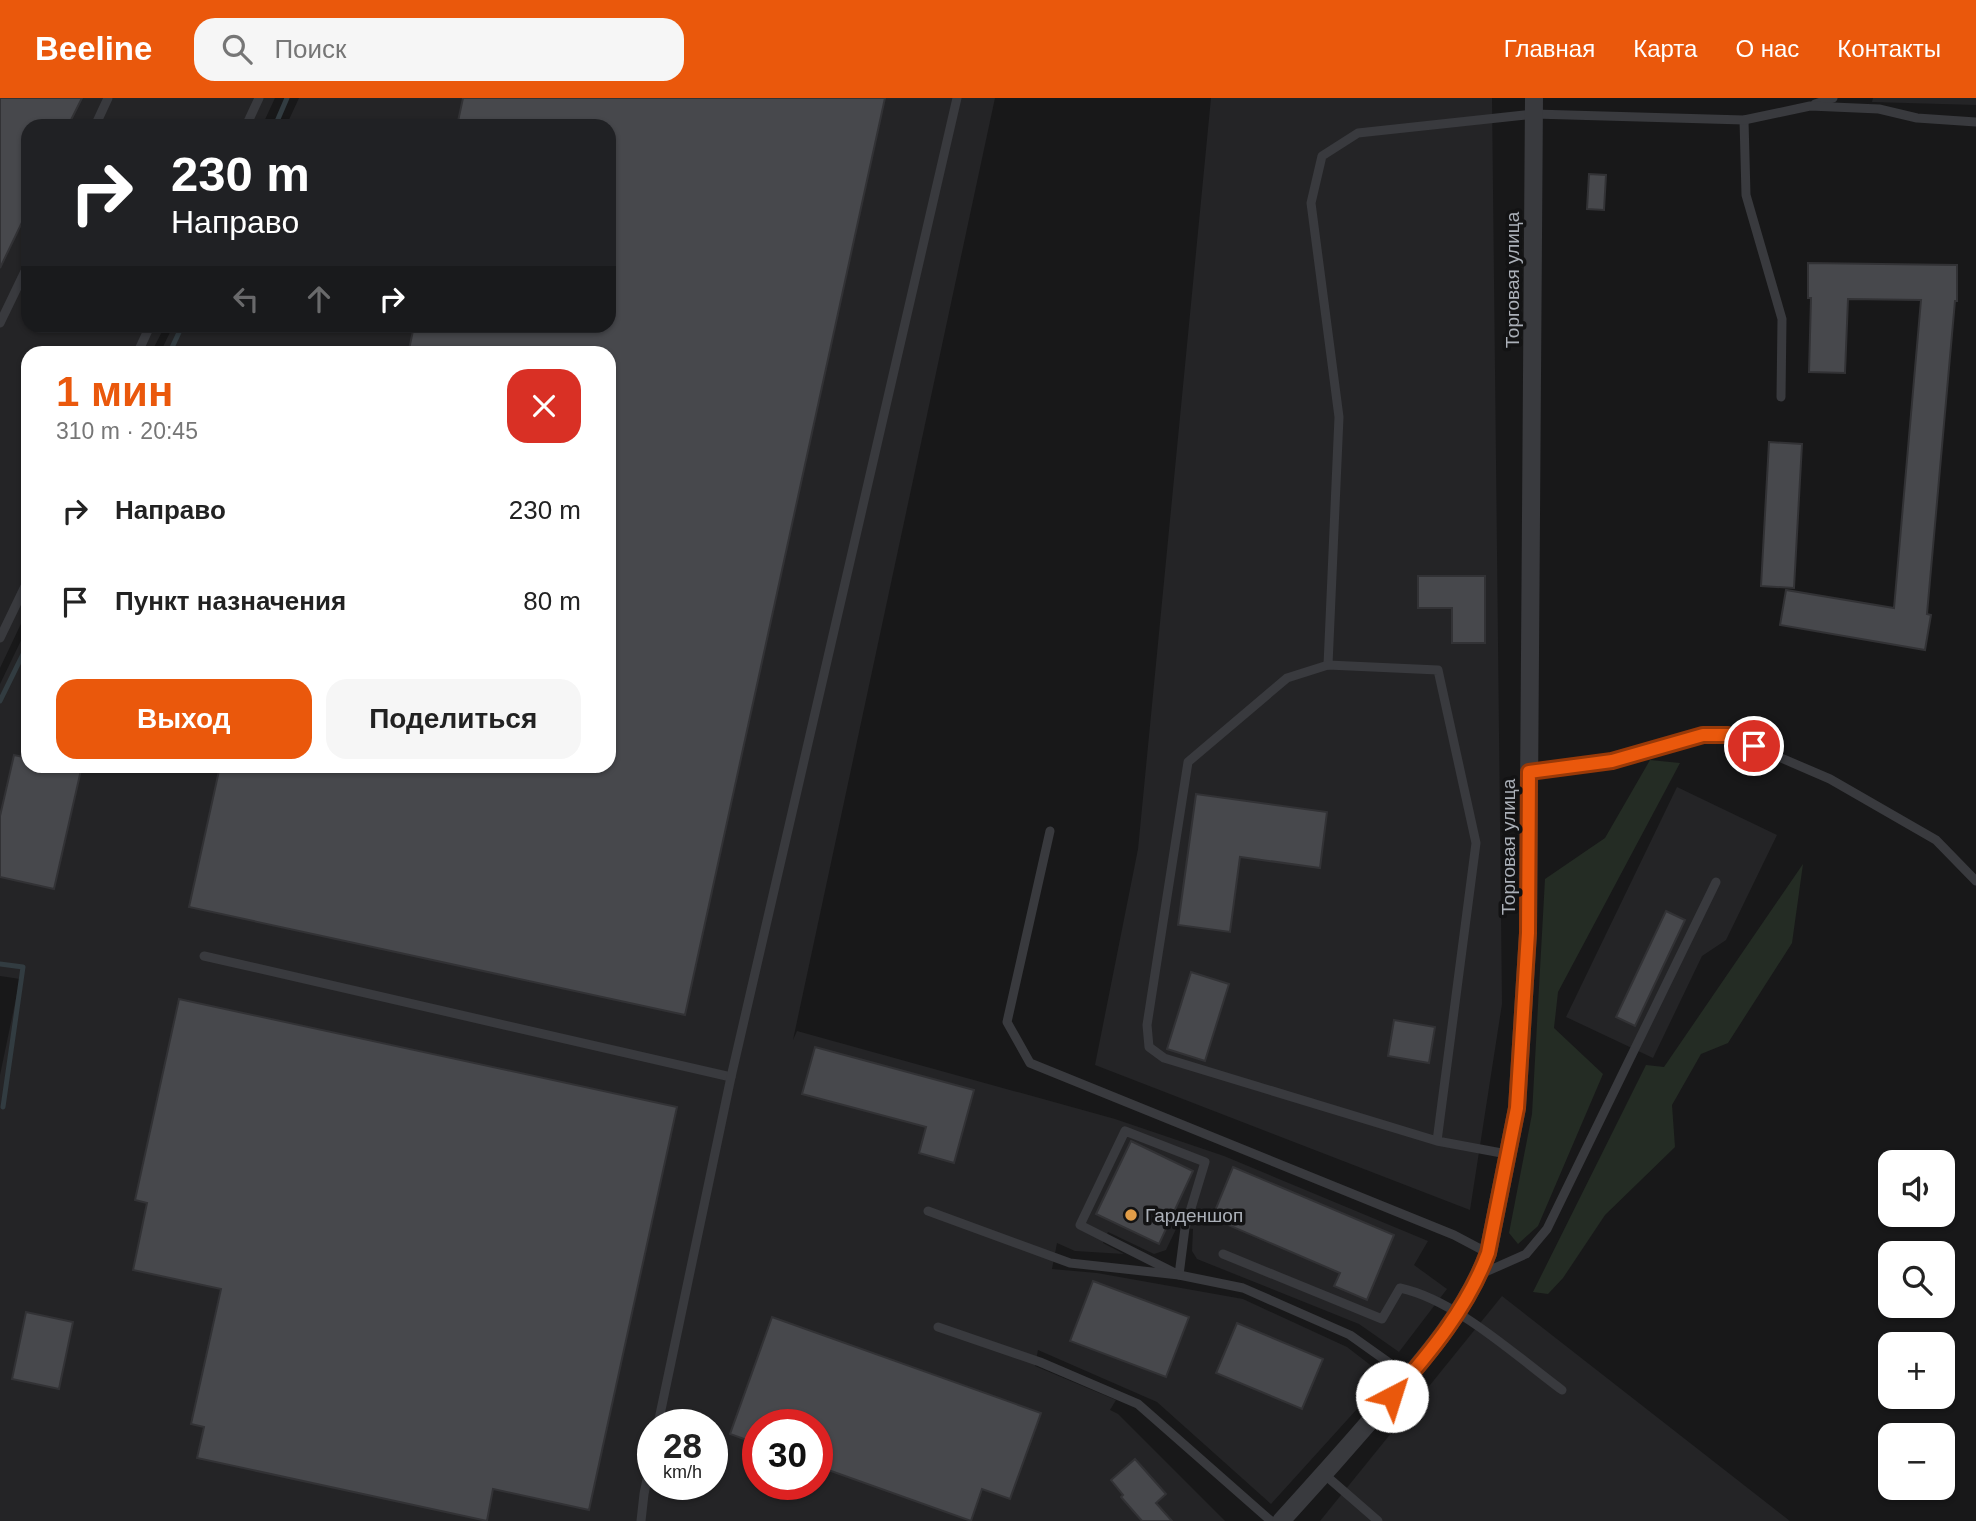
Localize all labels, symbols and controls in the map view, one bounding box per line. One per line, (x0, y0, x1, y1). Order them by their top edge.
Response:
search box (194, 18, 684, 81)
text: Beeline (35, 30, 152, 67)
icon: search (218, 30, 256, 68)
text: Поиск (274, 34, 346, 64)
text: Главная (1504, 35, 1595, 62)
text: Карта (1633, 35, 1697, 62)
text: О нас (1735, 35, 1799, 62)
text: Контакты (1837, 35, 1941, 62)
icon: right (56, 147, 147, 238)
text: 230 m (171, 147, 310, 201)
text: Направо (171, 204, 299, 240)
street label: Торговая улица (1502, 211, 1523, 348)
icon: left (227, 280, 265, 318)
icon: ahead (300, 280, 338, 318)
icon: right (373, 280, 411, 318)
text: 1 мин (56, 368, 173, 415)
button: close (507, 369, 581, 443)
text: 310 m · 20:45 (56, 418, 198, 444)
icon: right (56, 492, 94, 530)
text: Направо (115, 495, 226, 525)
text: 230 m (509, 495, 581, 525)
icon: arrive (56, 583, 94, 621)
text: Пункт назначения (115, 586, 346, 616)
text: 80 m (523, 586, 581, 616)
button: Выход (56, 679, 312, 759)
button: Поделиться (326, 679, 581, 759)
pin (1724, 716, 1784, 776)
icon: arrive (1735, 727, 1773, 765)
street label: Торговая улица (1498, 778, 1519, 915)
map controls (1878, 1150, 1955, 1500)
button: sound (1878, 1150, 1955, 1227)
place label: Гарденшоп (1145, 1205, 1243, 1226)
marker: Гарденшоп (1123, 1207, 1139, 1223)
button: search (1878, 1241, 1955, 1318)
button: + (1878, 1332, 1955, 1409)
position arrow (1355, 1359, 1429, 1433)
speed limit sign: 30 (742, 1409, 833, 1500)
button: − (1878, 1423, 1955, 1500)
text: 28 (663, 1426, 702, 1465)
text: km/h (663, 1462, 702, 1482)

